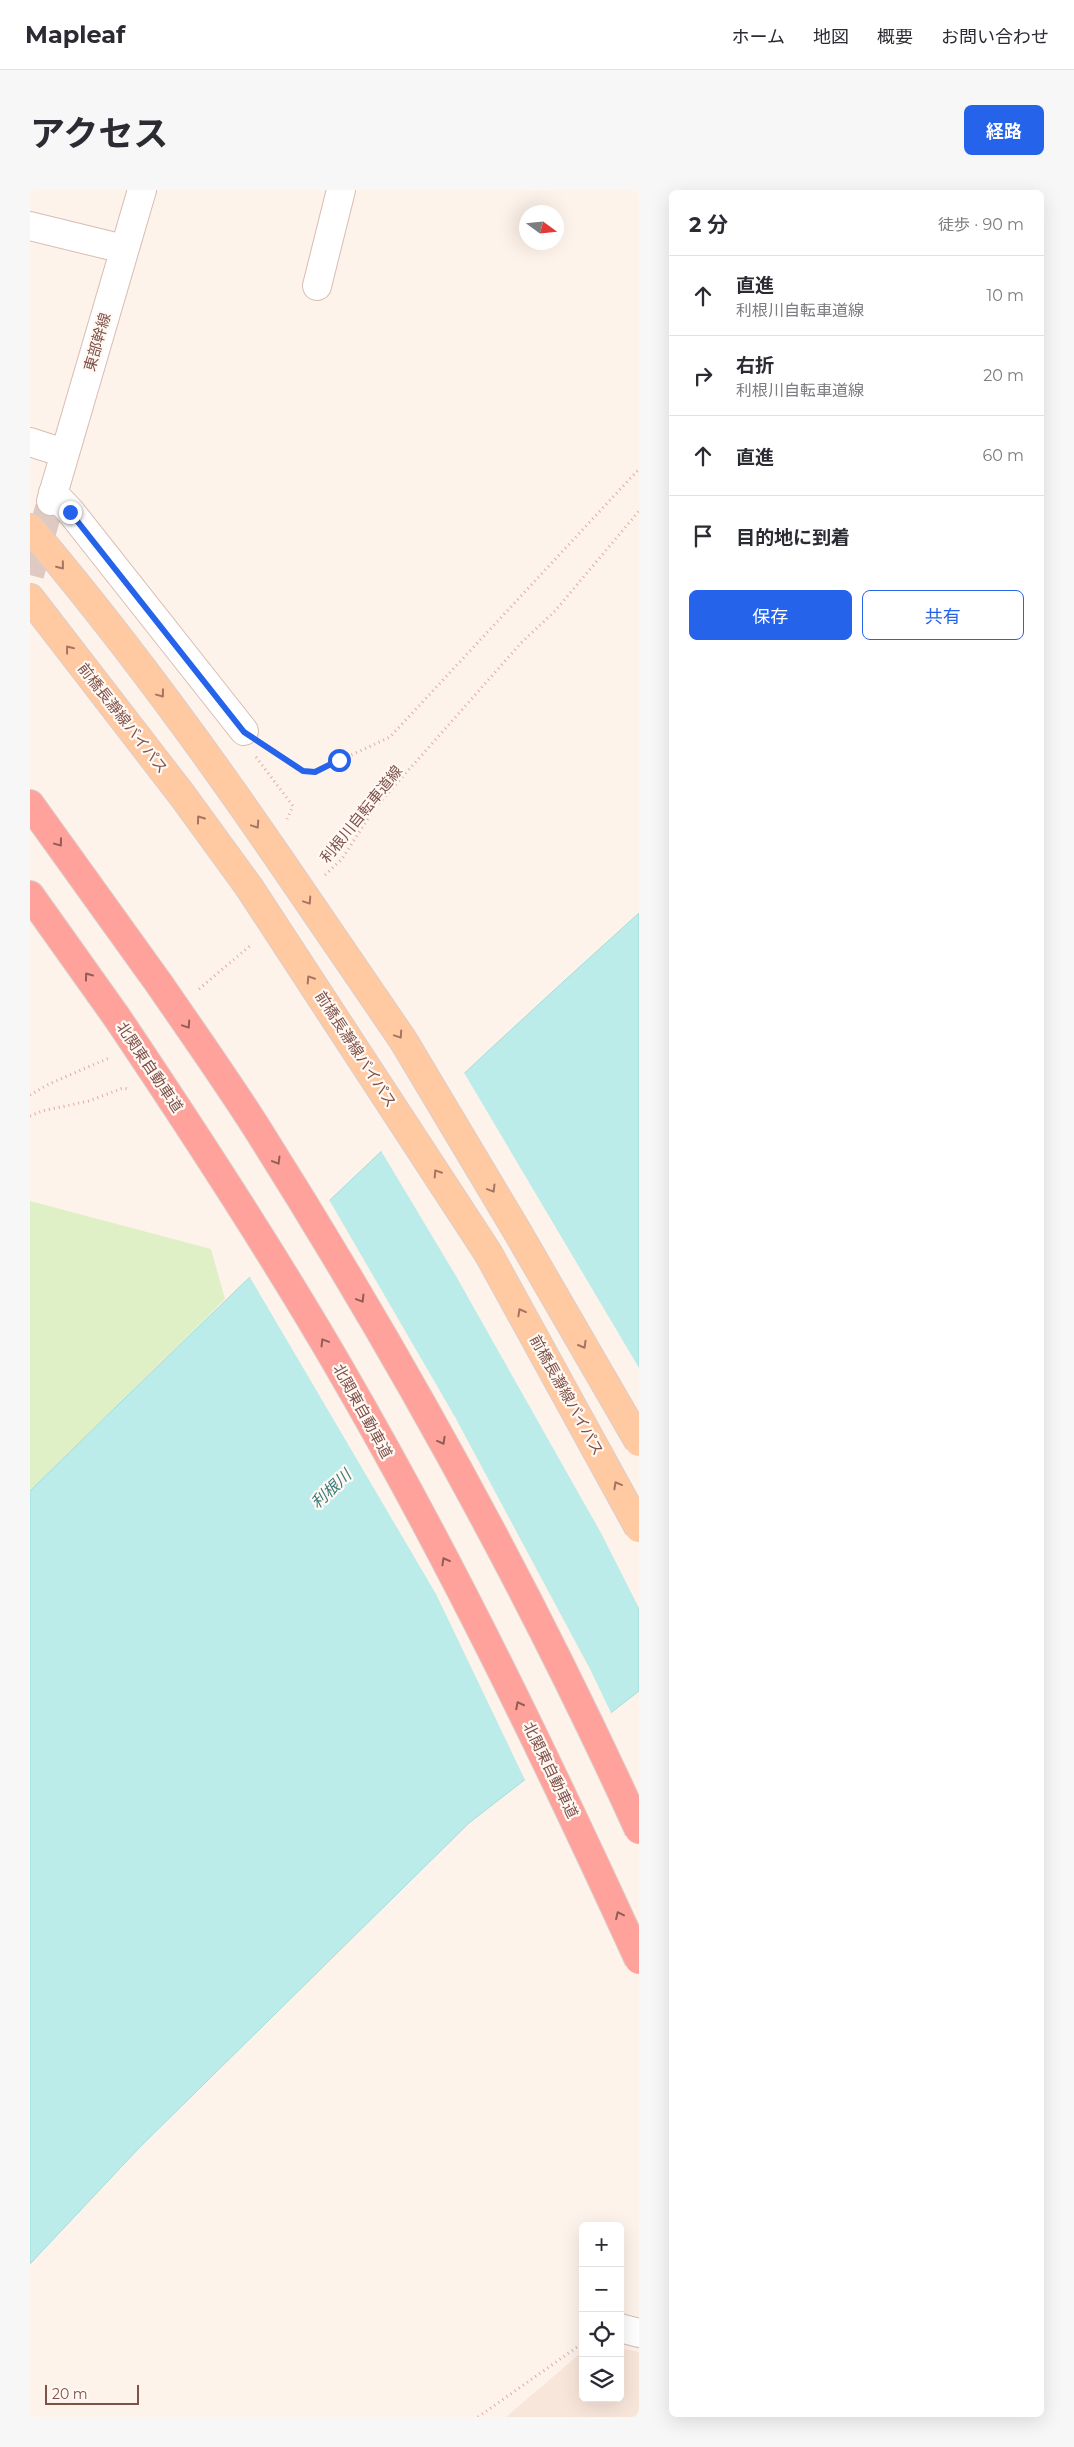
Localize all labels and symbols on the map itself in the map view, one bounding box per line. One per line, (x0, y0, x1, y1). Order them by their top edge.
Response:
north arrow (519, 205, 564, 250)
street label: 東部幹線 (80, 311, 114, 373)
route end (59, 501, 82, 524)
one-way arrow (55, 560, 64, 570)
one-way arrow (66, 646, 74, 655)
street label: 前橋長瀞線バイパス (74, 659, 172, 777)
one-way arrow (156, 688, 164, 697)
route start (328, 749, 351, 772)
street label: 利根川自転車道線 (316, 761, 406, 867)
one-way arrow (197, 815, 206, 825)
one-way arrow (250, 820, 260, 829)
one-way arrow (53, 837, 62, 847)
one-way arrow (302, 895, 311, 904)
one-way arrow (85, 973, 94, 982)
one-way arrow (307, 975, 316, 984)
street label: 前橋長瀞線バイパス (311, 987, 401, 1111)
street label: 北関東自動車道 (113, 1018, 187, 1116)
one-way arrow (181, 1019, 190, 1029)
one-way arrow (393, 1029, 403, 1038)
one-way arrow (270, 1155, 280, 1164)
one-way arrow (434, 1170, 443, 1179)
one-way arrow (486, 1184, 496, 1193)
one-way arrow (355, 1294, 365, 1303)
one-way arrow (517, 1309, 527, 1318)
street label: 前橋長瀞線バイパス (526, 1331, 608, 1459)
one-way arrow (320, 1338, 330, 1347)
one-way arrow (576, 1339, 586, 1348)
street label: 北関東自動車道 (329, 1360, 397, 1462)
one-way arrow (436, 1435, 446, 1444)
water label: 利根川 (307, 1464, 356, 1512)
one-way arrow (613, 1481, 623, 1490)
one-way arrow (441, 1557, 451, 1566)
one-way arrow (515, 1701, 525, 1710)
street label: 北関東自動車道 (519, 1719, 583, 1821)
one-way arrow (614, 1911, 625, 1920)
scale bar (45, 2382, 139, 2405)

